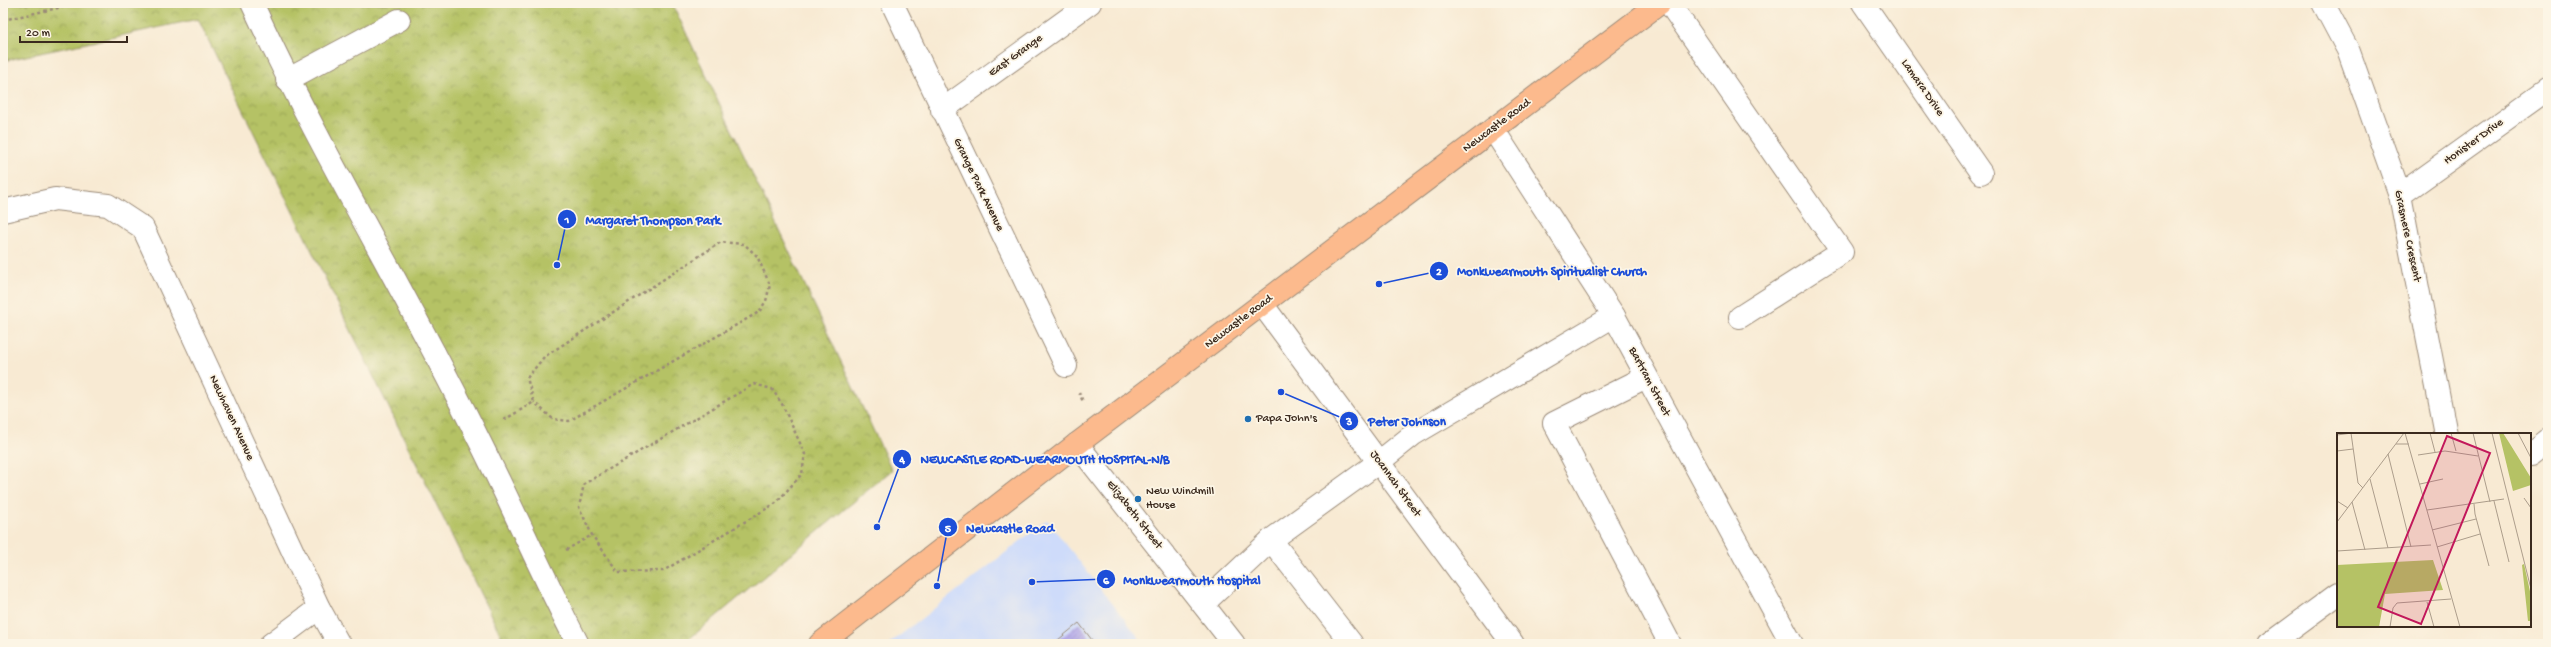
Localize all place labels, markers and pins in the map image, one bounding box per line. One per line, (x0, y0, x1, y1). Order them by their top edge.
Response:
callout: Margaret Thompson Park (557, 207, 728, 232)
callout: Monkwearmouth Spiritualist Church (1429, 258, 1655, 283)
callout: Peter Johnson (1339, 408, 1454, 433)
place label: Papa John's (1255, 412, 1317, 426)
marker: Papa John's (1243, 414, 1253, 424)
callout: NEWCASTLE ROAD-WEARMOUTH HOSPITAL-N/B (892, 446, 1177, 471)
place label: New Windmill House (1146, 485, 1214, 513)
marker: New Windmill House (1133, 494, 1143, 504)
callout: Newcastle Road (938, 515, 1062, 540)
callout: Monkwearmouth Hospital (1096, 567, 1269, 592)

